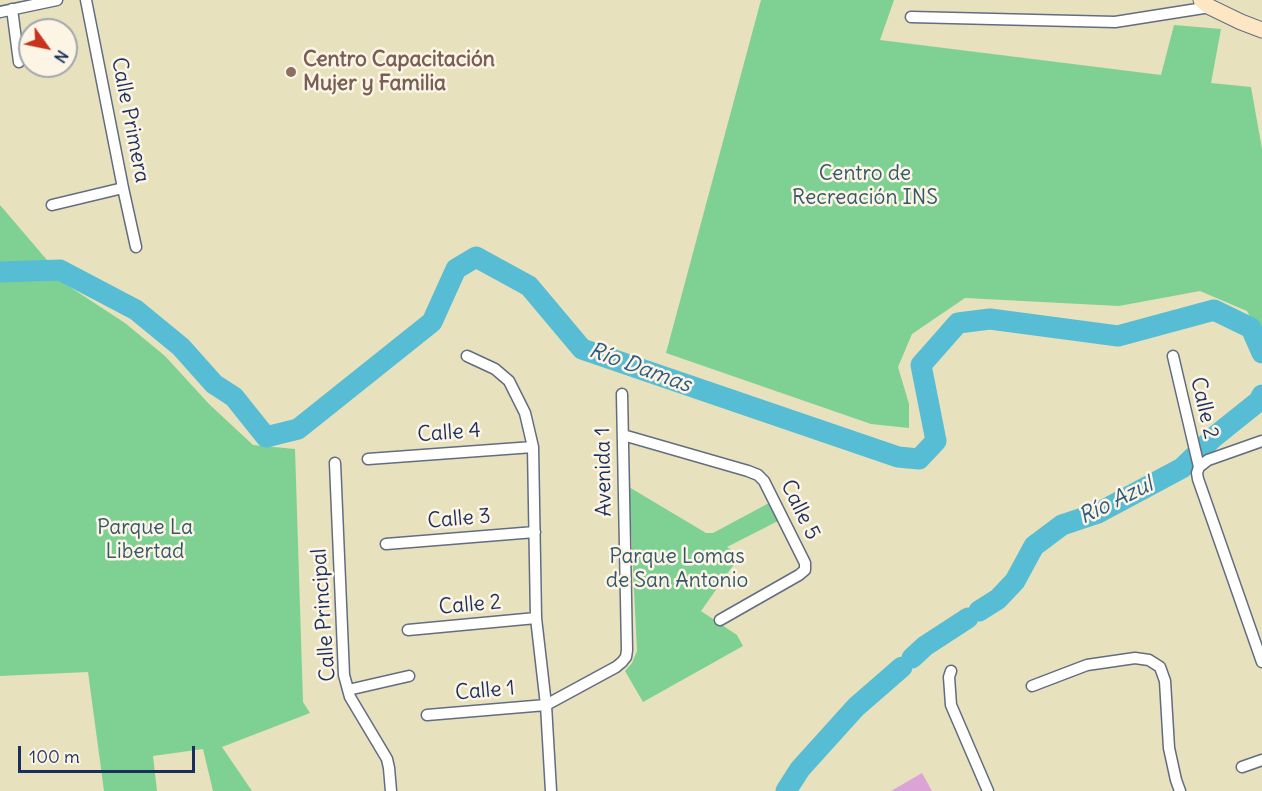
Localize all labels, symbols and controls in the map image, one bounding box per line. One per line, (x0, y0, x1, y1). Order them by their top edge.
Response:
north arrow (18, 18, 78, 78)
text: N (50, 47, 73, 67)
place label: Centro Capacitación Mujer y Familia (303, 47, 495, 97)
street label: Calle Primera (105, 55, 155, 185)
marker: Centro Capacitación Mujer y Familia (284, 65, 298, 79)
park label: Centro de Recreación INS (792, 161, 938, 211)
water label: Río Damas (585, 337, 695, 399)
street label: Calle 2 (1185, 375, 1223, 441)
street label: Calle 4 (416, 418, 482, 448)
street label: Avenida 1 (591, 427, 617, 517)
water label: Río Azul (1075, 472, 1157, 530)
street label: Calle 5 (775, 476, 825, 544)
street label: Calle 3 (426, 504, 492, 534)
park label: Parque La Libertad (97, 515, 193, 565)
park label: Parque Lomas de San Antonio (606, 544, 748, 594)
street label: Calle Principal (307, 548, 341, 682)
street label: Calle 2 (438, 590, 502, 620)
street label: Calle 1 (454, 676, 516, 706)
scale bar (21, 734, 198, 772)
text: 100 m (29, 745, 80, 768)

